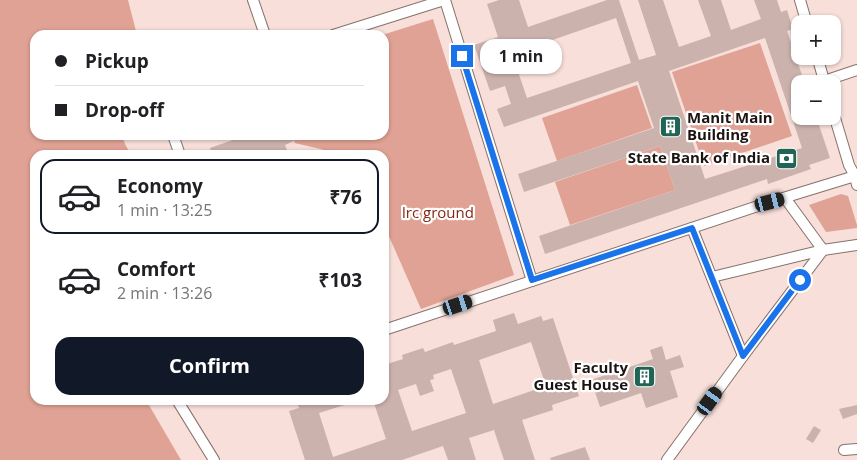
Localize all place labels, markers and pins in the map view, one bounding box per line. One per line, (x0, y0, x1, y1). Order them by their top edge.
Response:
place label: Manit Main Building (687, 107, 773, 144)
building icon: Manit Main Building (659, 115, 683, 139)
bank icon: State Bank of India (774, 146, 798, 170)
place label: State Bank of India (628, 147, 770, 167)
place label: Faculty Guest House (534, 357, 628, 394)
building icon: Faculty Guest House (632, 365, 656, 389)

